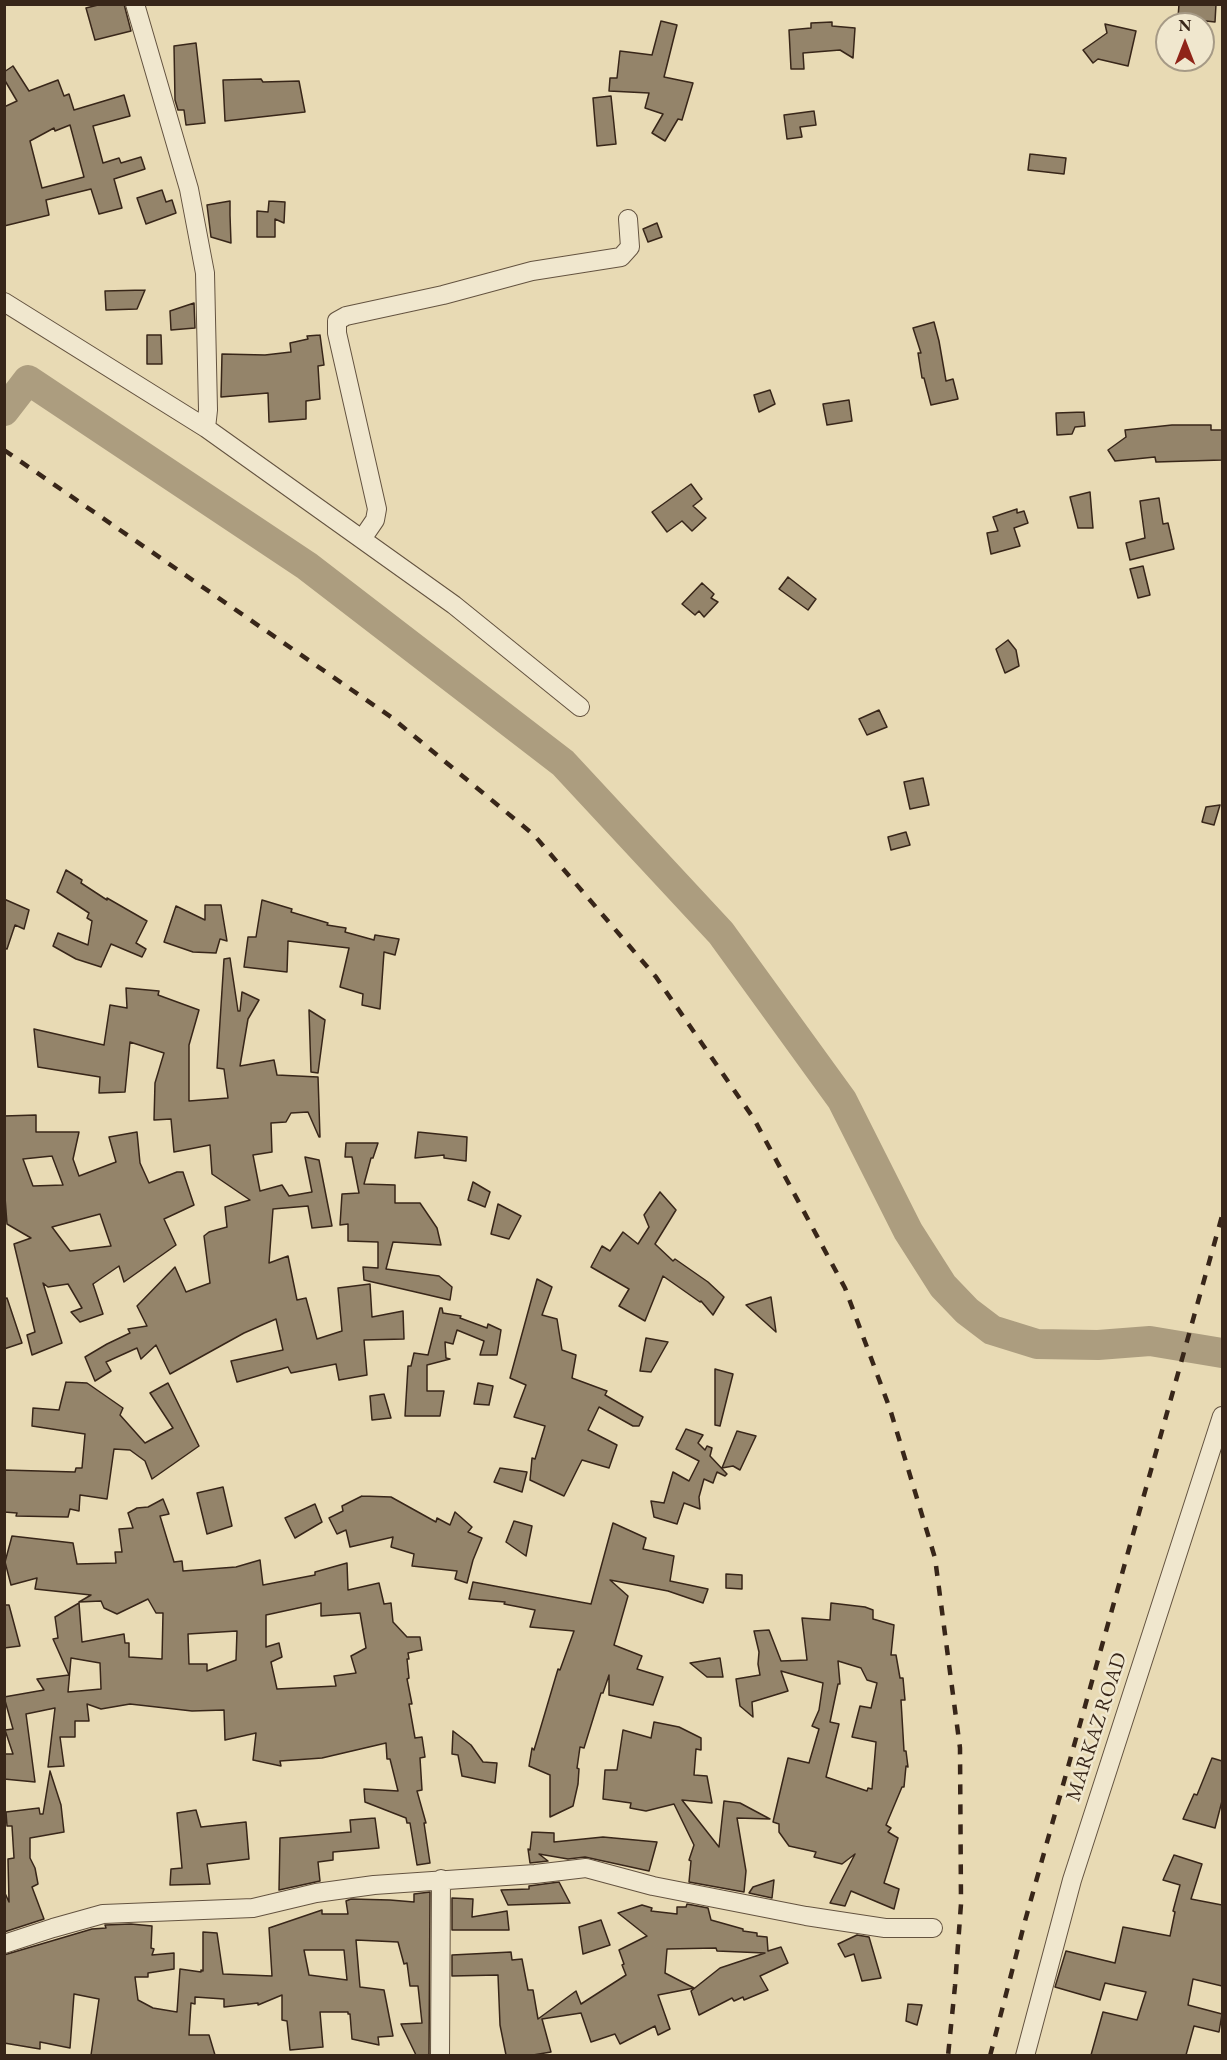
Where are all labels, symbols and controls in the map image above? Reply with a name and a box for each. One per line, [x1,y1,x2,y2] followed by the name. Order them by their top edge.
[1155,12,1215,72] north arrow
[1179,15,1191,36] text: N
[1061,1649,1133,1805] street label: MARKAZ ROAD

